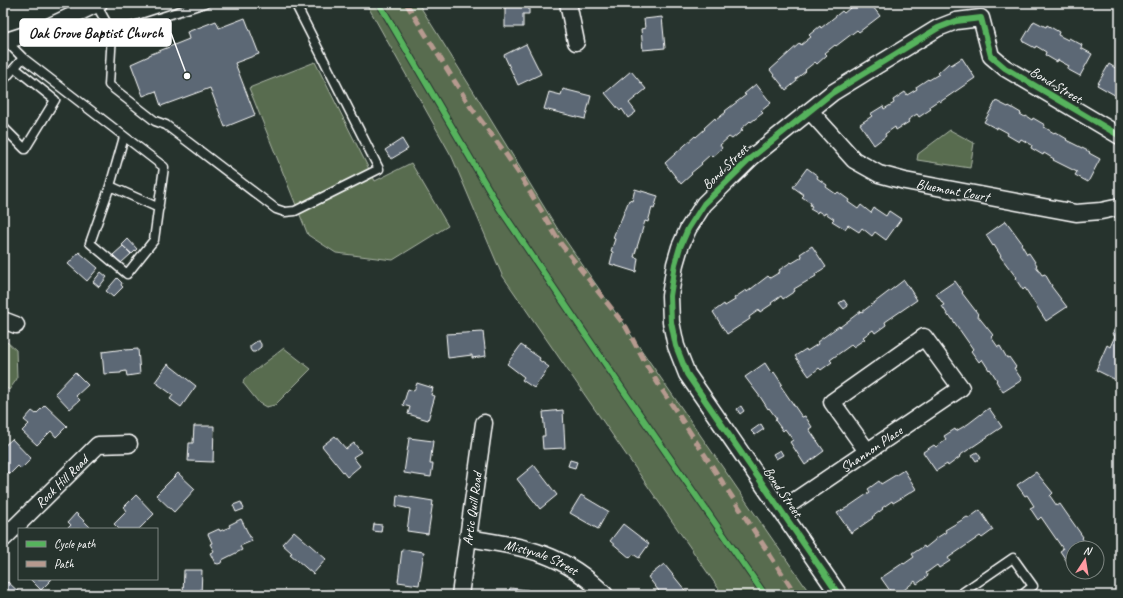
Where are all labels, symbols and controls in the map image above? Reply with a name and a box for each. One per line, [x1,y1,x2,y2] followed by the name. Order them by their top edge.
[20,19,171,46] callout: Oak Grove Baptist Church
[29,24,164,43] text: Oak Grove Baptist Church
[1027,63,1086,108] street label: Bond Street
[698,140,753,193] street label: Bond Street
[915,175,993,206] street label: Bluemont Court
[837,421,907,476] street label: Shannon Place
[31,450,93,511] street label: Rock Hill Road
[760,463,807,522] street label: Bond Street
[458,469,486,547] street label: Artic Quill Road
[18,528,158,580] legend
[54,536,96,552] text: Cycle path
[503,536,583,579] street label: Mistyvale Street
[1065,540,1105,580] north arrow
[1082,543,1094,558] text: N
[54,556,74,572] text: Path

